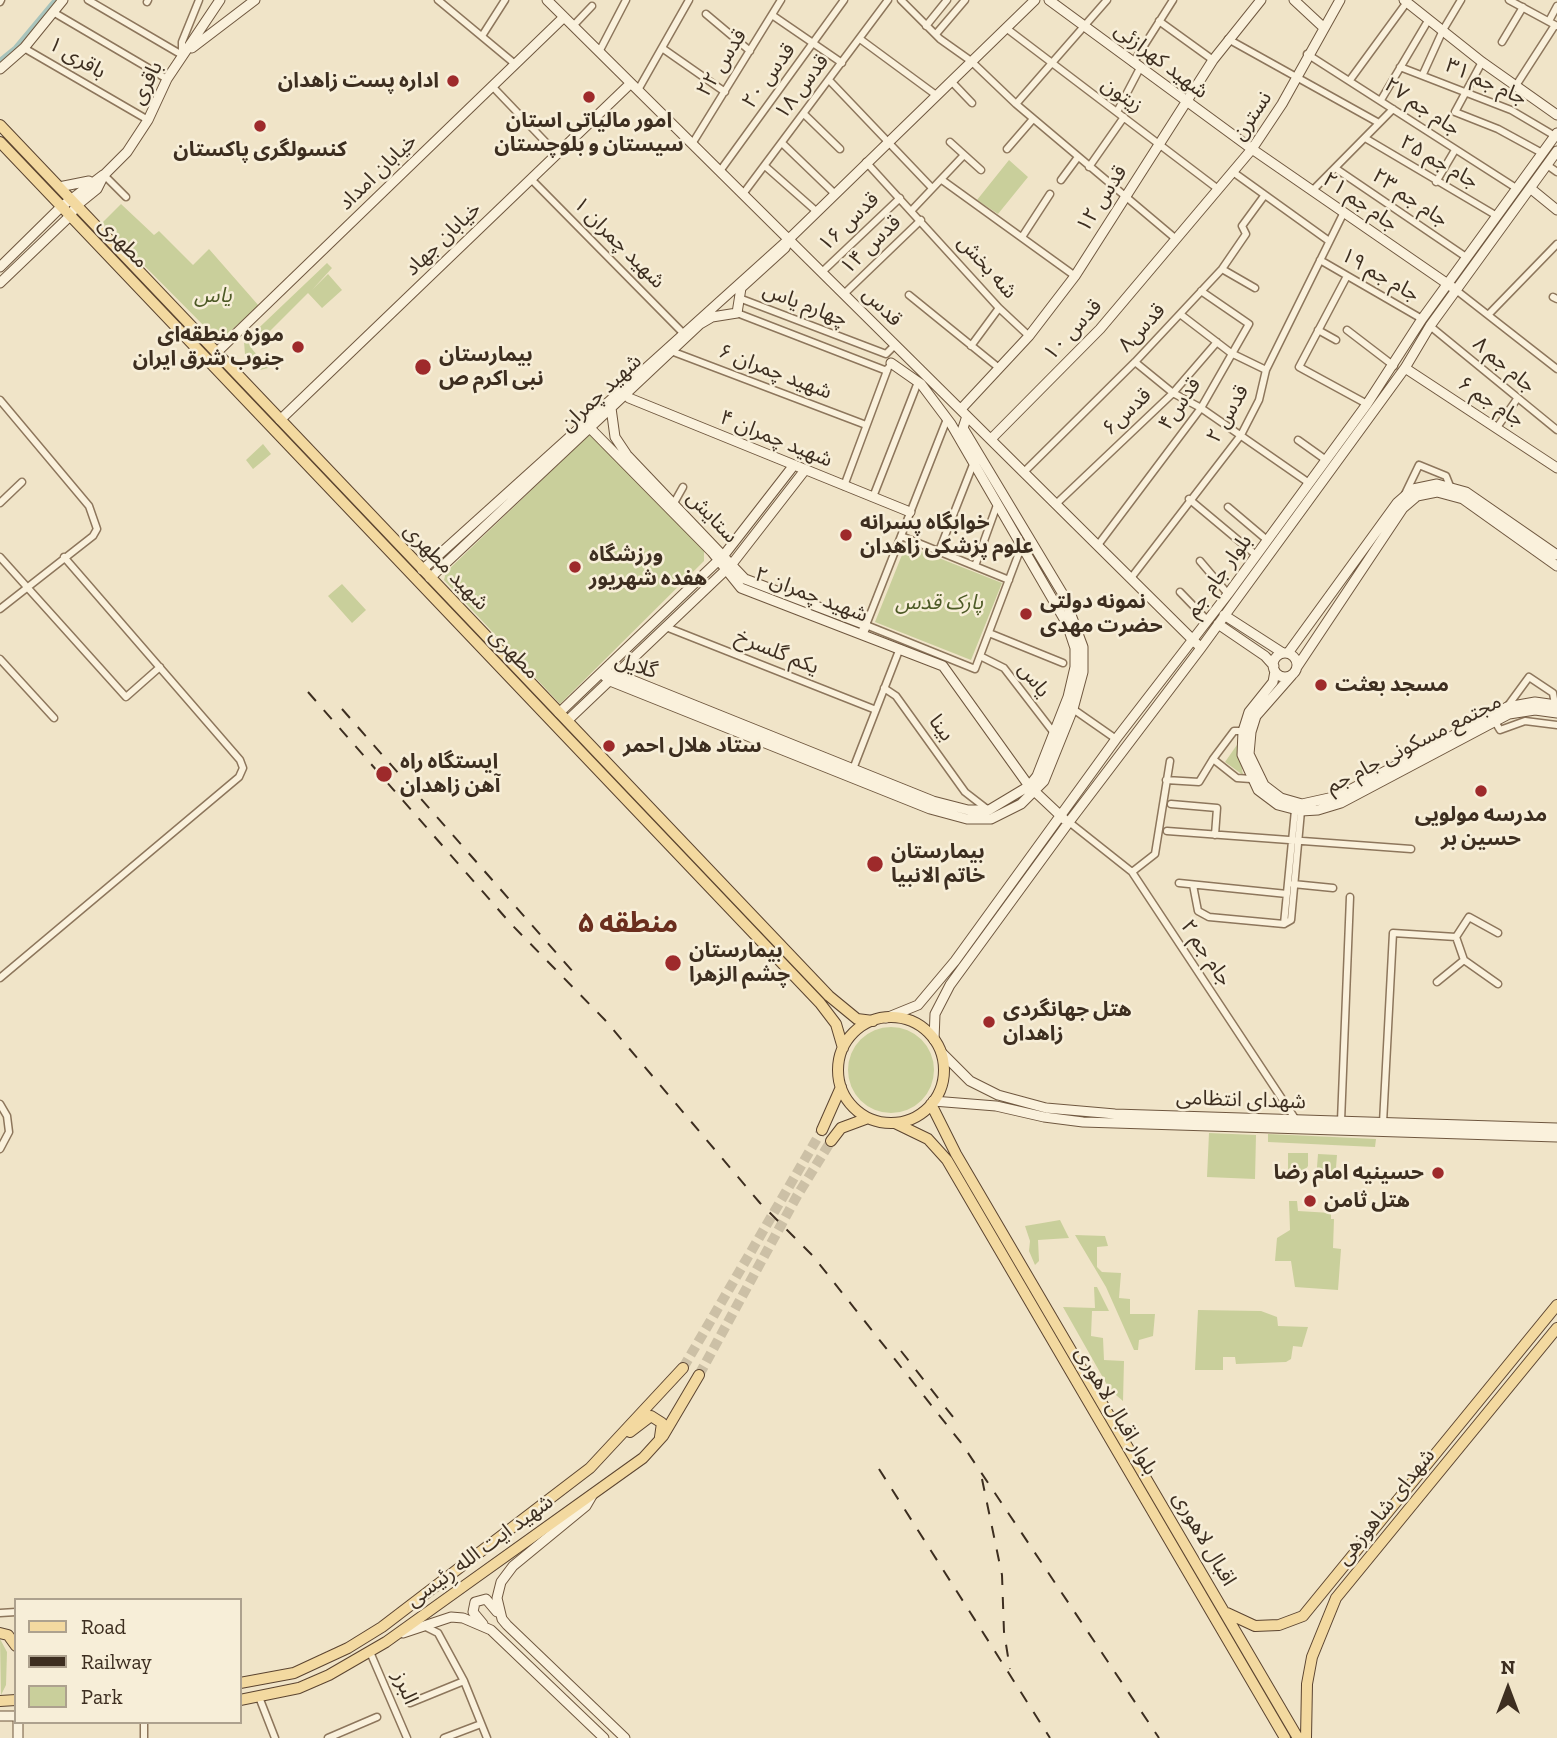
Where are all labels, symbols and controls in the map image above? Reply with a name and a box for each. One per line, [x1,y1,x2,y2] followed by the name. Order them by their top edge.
[1109,17,1213,105] street label: شهید کهرازئی
[692,25,752,101] street label: قدس ۲۲
[44,32,110,84] street label: باقری ۱
[737,38,801,114] street label: قدس ۲۰
[769,50,835,124] street label: قدس ۱۸
[1441,53,1531,111] street label: جام جم ۳۱
[125,57,169,109] street label: باقری
[278,68,439,94] place label: اداره پست زاهدان
[1096,72,1148,118] street label: زیتون
[1379,72,1465,142] street label: جام جم ۲۷
[445,73,461,89] marker: اداره پست زاهدان
[1226,87,1278,145] street label: نسترن
[581,89,597,105] marker: امور مالیاتی استان سیستان و بلوچستان
[494,108,684,158] place label: امور مالیاتی استان سیستان و بلوچستان
[252,118,268,134] marker: کنسولگری پاکستان
[333,128,423,216] street label: خیابان امداد
[1395,129,1483,195] street label: جام جم ۲۵
[173,137,347,163] place label: کنسولگری پاکستان
[1071,161,1133,237] street label: قدس ۱۲
[1367,163,1453,233] street label: جام جم ۲۳
[1317,167,1403,237] street label: جام جم ۲۱
[813,187,885,257] street label: قدس ۱۶
[568,192,670,294] street label: شهید چمران ۱
[400,196,486,282] street label: خیابان جهاد
[835,210,907,280] street label: قدس ۱۴
[93,212,153,274] street label: مطهری
[952,230,1022,304] street label: شه بخش
[1336,242,1424,308] street label: جام جم ۱۹
[759,277,851,333] street label: چهارم یاس
[857,282,907,332] street label: قدس
[194,283,232,309] park label: یاس
[1038,294,1108,366] street label: قدس ۱۰
[1113,298,1171,358] street label: قدس۸
[133,322,284,372] place label: موزه منطقه‌ای جنوب شرق ایران
[1467,331,1541,399] street label: جام جم ۸
[290,339,306,355] marker: موزه منطقه‌ای جنوب شرق ایران
[715,339,835,405] street label: شهید چمران ۶
[439,342,544,392] place label: بیمارستان نبی اکرم ص
[555,349,647,437] street label: شهید چمران
[413,357,433,377] marker: بیمارستان نبی اکرم ص
[1453,371,1529,433] street label: جام جم ۶
[1153,373,1207,435] street label: قدس۴
[1201,381,1255,447] street label: قدس ۲
[1097,383,1157,441] street label: قدس۶
[716,405,836,473] street label: شهید چمران ۴
[681,485,743,549] street label: ستایش
[860,510,1034,560] place label: خوابگاه پسرانه علوم پزشکی زاهدان
[398,518,494,616] street label: شهید مطهری
[838,527,854,543] marker: خوابگاه پسرانه علوم پزشکی زاهدان
[1180,529,1258,623] street label: بلوار جام جم
[589,542,707,592] place label: ورزشگاه هفده شهریور
[567,559,583,575] marker: ورزشگاه هفده شهریور
[751,562,871,628] street label: شهید چمران ۲
[1040,589,1163,639] place label: نمونه دولتی حضرت مهدی
[895,590,983,616] park label: پارک قدس
[1018,606,1034,622] marker: نمونه دولتی حضرت مهدی
[484,623,544,685] street label: مطهری
[731,624,823,680] street label: یکم گلسرخ
[612,648,660,684] street label: گلایل
[1012,657,1056,703] street label: یاس
[1335,672,1449,698] place label: مسجد بعثت
[1313,677,1329,693] marker: مسجد بعثت
[1322,689,1506,799] street label: مجتمع مسکونی جام جم
[923,710,959,746] street label: بینا
[623,733,762,759] place label: ستاد هلال احمر
[601,738,617,754] marker: ستاد هلال احمر
[400,749,501,799] place label: ایستگاه راه آهن زاهدان
[374,764,394,784] marker: ایستگاه راه آهن زاهدان
[1473,783,1489,799] marker: مدرسه مولویی حسین بر
[1415,802,1547,852] place label: مدرسه مولویی حسین بر
[891,839,985,889] place label: بیمارستان خاتم الانبیا
[865,854,885,874] marker: بیمارستان خاتم الانبیا
[578,907,678,941] district label: منطقه ۵
[1175,915,1237,991] street label: جام جم ۲
[689,938,790,988] place label: بیمارستان چشم الزهرا
[663,953,683,973] marker: بیمارستان چشم الزهرا
[1003,997,1132,1047] place label: هتل جهانگردی زاهدان
[981,1014,997,1030] marker: هتل جهانگردی زاهدان
[1176,1085,1306,1115] street label: شهدای انتظامی
[1273,1160,1424,1186] place label: حسینیه امام رضا
[1430,1165,1446,1181] marker: حسینیه امام رضا
[1324,1188,1410,1214] place label: هتل ثامن
[1302,1193,1318,1209] marker: هتل ثامن
[1069,1342,1163,1480] street label: بلوار اقبال لاهوری
[1331,1444,1441,1570] street label: شهدای شاهوزهی
[1167,1487,1241,1591] street label: اقبال لاهوری
[402,1489,558,1613] street label: شهید ایت الله رِئیسی
[14,1598,242,1724] legend
[81,1614,126,1639] text: Road
[81,1649,152,1674] text: Railway
[1473,1654,1543,1724] north arrow
[1501,1656,1515,1679] text: N
[387,1668,423,1708] street label: البرز
[81,1684,123,1709] text: Park

